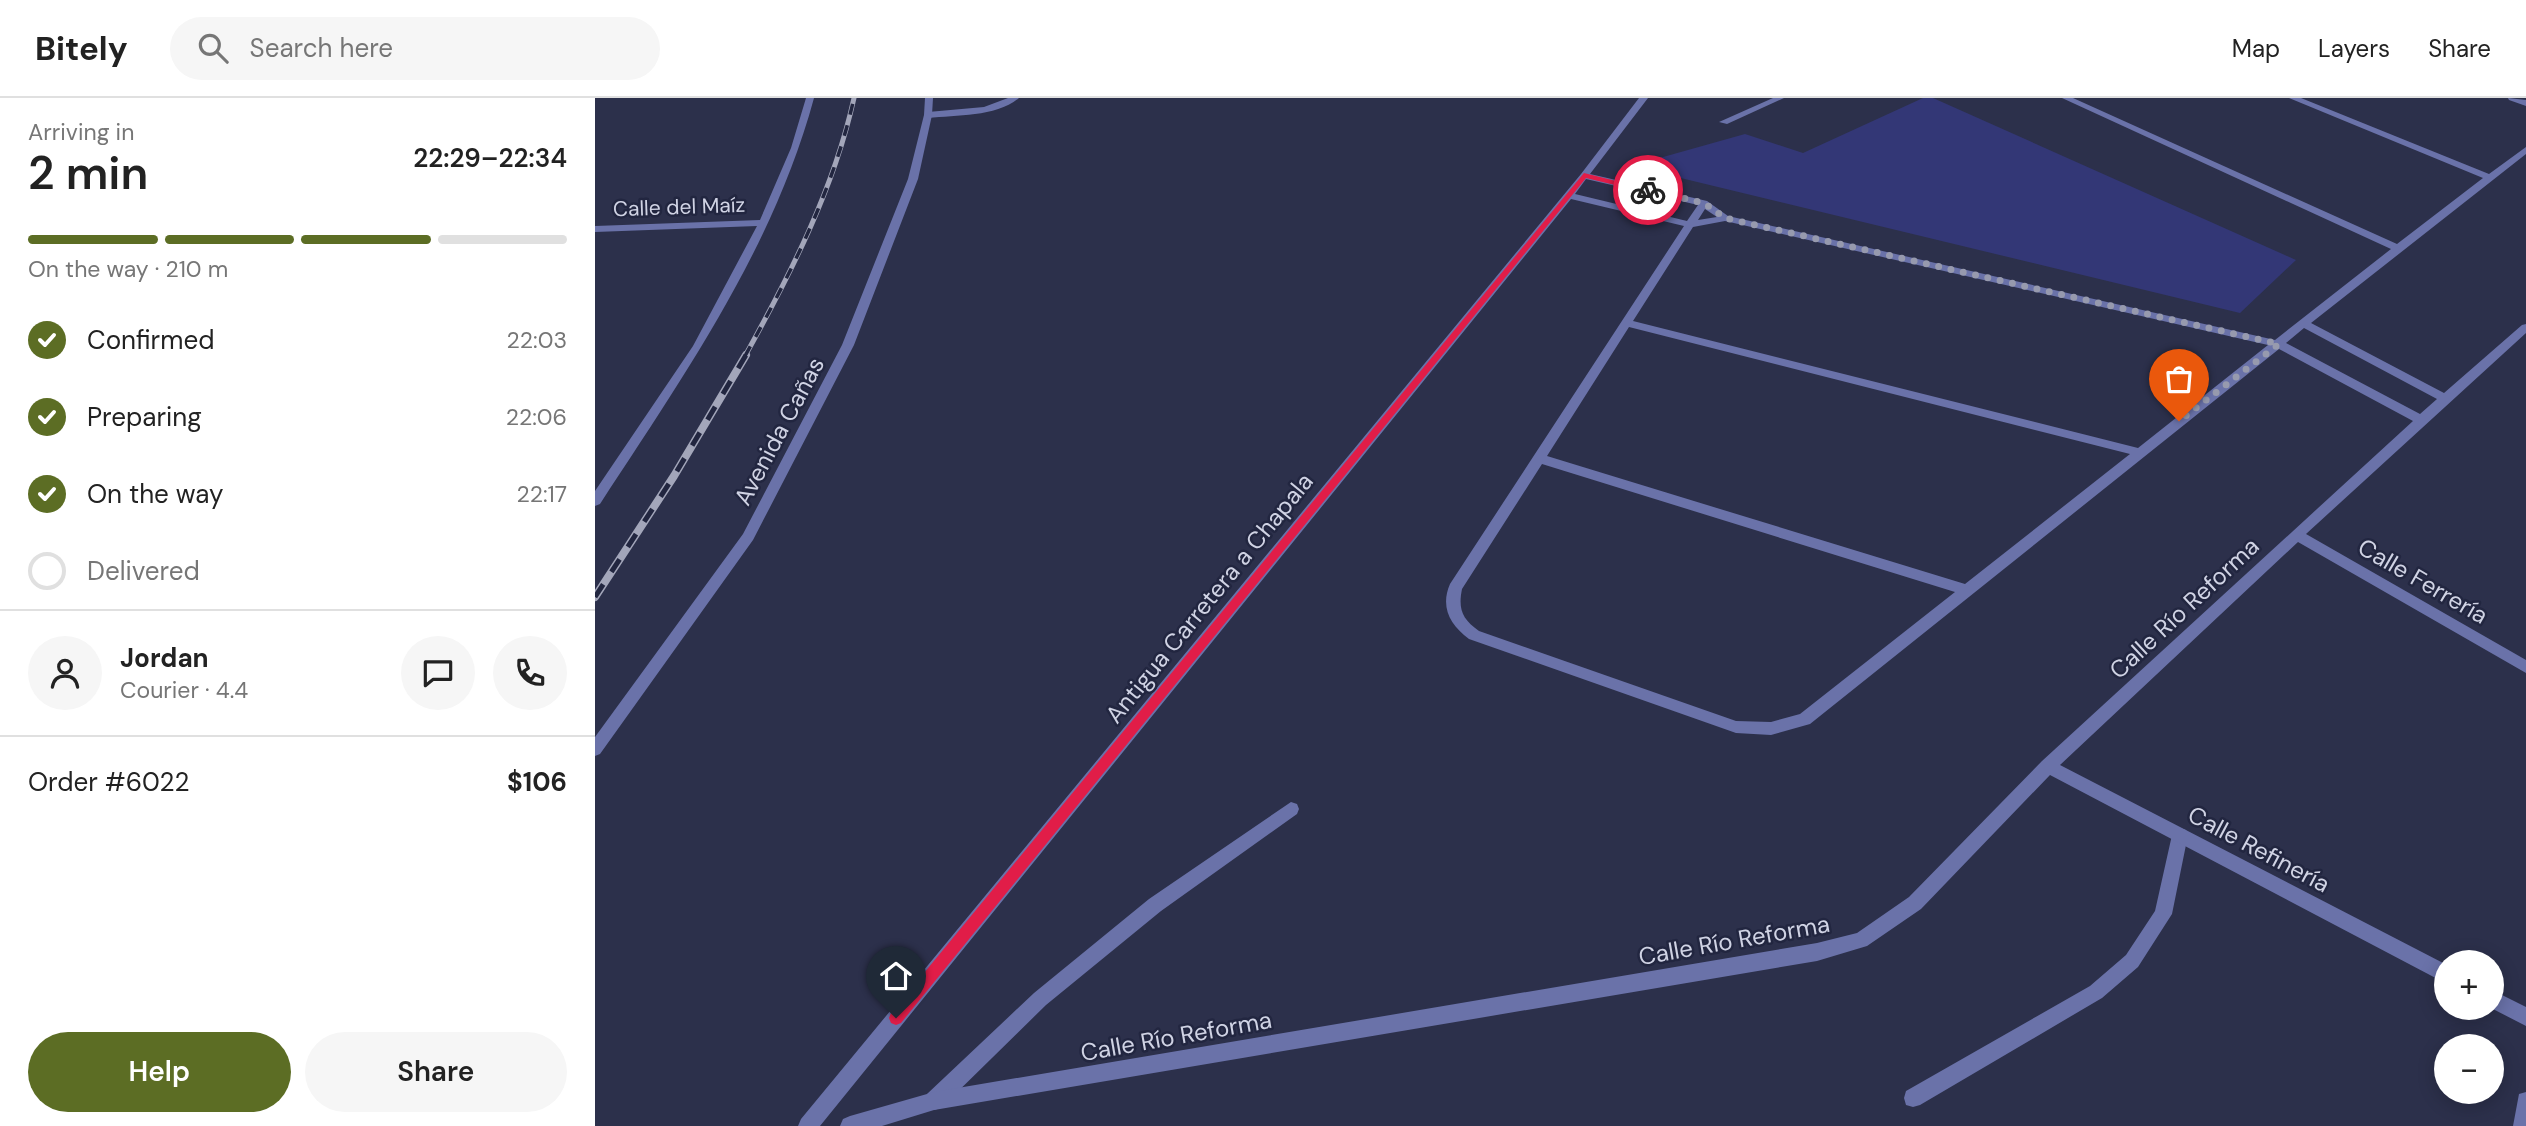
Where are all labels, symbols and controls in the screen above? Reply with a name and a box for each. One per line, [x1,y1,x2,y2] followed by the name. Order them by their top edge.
[170,17,660,80] search box
[35,27,128,70] text: Bitely
[194,29,232,67] icon: search
[250,31,393,65] text: Search here
[2232,33,2280,64] text: Map
[2318,33,2390,64] text: Layers
[2428,33,2491,64] text: Share
[28,117,134,147] text: Arriving in
[413,141,567,175] text: 22:29–22:34
[28,143,148,203] text: 2 min
[1613,155,1683,225] courier
[1629,171,1667,209] icon: bike
[612,191,746,223] street label: Calle del Maíz
[28,254,228,284] text: On the way · 210 m
[28,321,66,359] icon: check
[87,323,214,357] text: Confirmed
[507,325,567,355] text: 22:03
[2149,349,2209,421] pin
[727,352,831,510] street label: Avenida Cañas
[2160,360,2198,398] icon: bag
[28,398,66,436] icon: check
[87,400,202,434] text: Preparing
[506,402,567,432] text: 22:06
[1098,467,1320,729] street label: Antigua Carretera a Chapala
[28,475,66,513] icon: check
[87,477,223,511] text: On the way
[516,479,567,509] text: 22:17
[2103,531,2265,685] street label: Calle Río Reforma
[2352,531,2494,631] street label: Calle Ferrería
[87,554,200,588] text: Delivered
[28,636,102,710] button: person
[401,636,475,710] button: chat
[493,636,567,710] button: phone
[120,641,209,675] text: Jordan
[120,675,248,705] text: Courier · 4.4
[28,765,190,799] text: Order #6022
[507,765,567,799] text: $106
[2183,799,2335,899] street label: Calle Refinería
[1636,908,1832,972] street label: Calle Río Reforma
[866,946,926,1018] pin
[2434,950,2504,1104] map controls
[2434,950,2504,1020] button: +
[877,957,915,995] icon: home
[1078,1004,1274,1068] street label: Calle Río Reforma
[28,1032,291,1112] button: Help
[305,1032,567,1112] button: Share
[2434,1034,2504,1104] button: −

